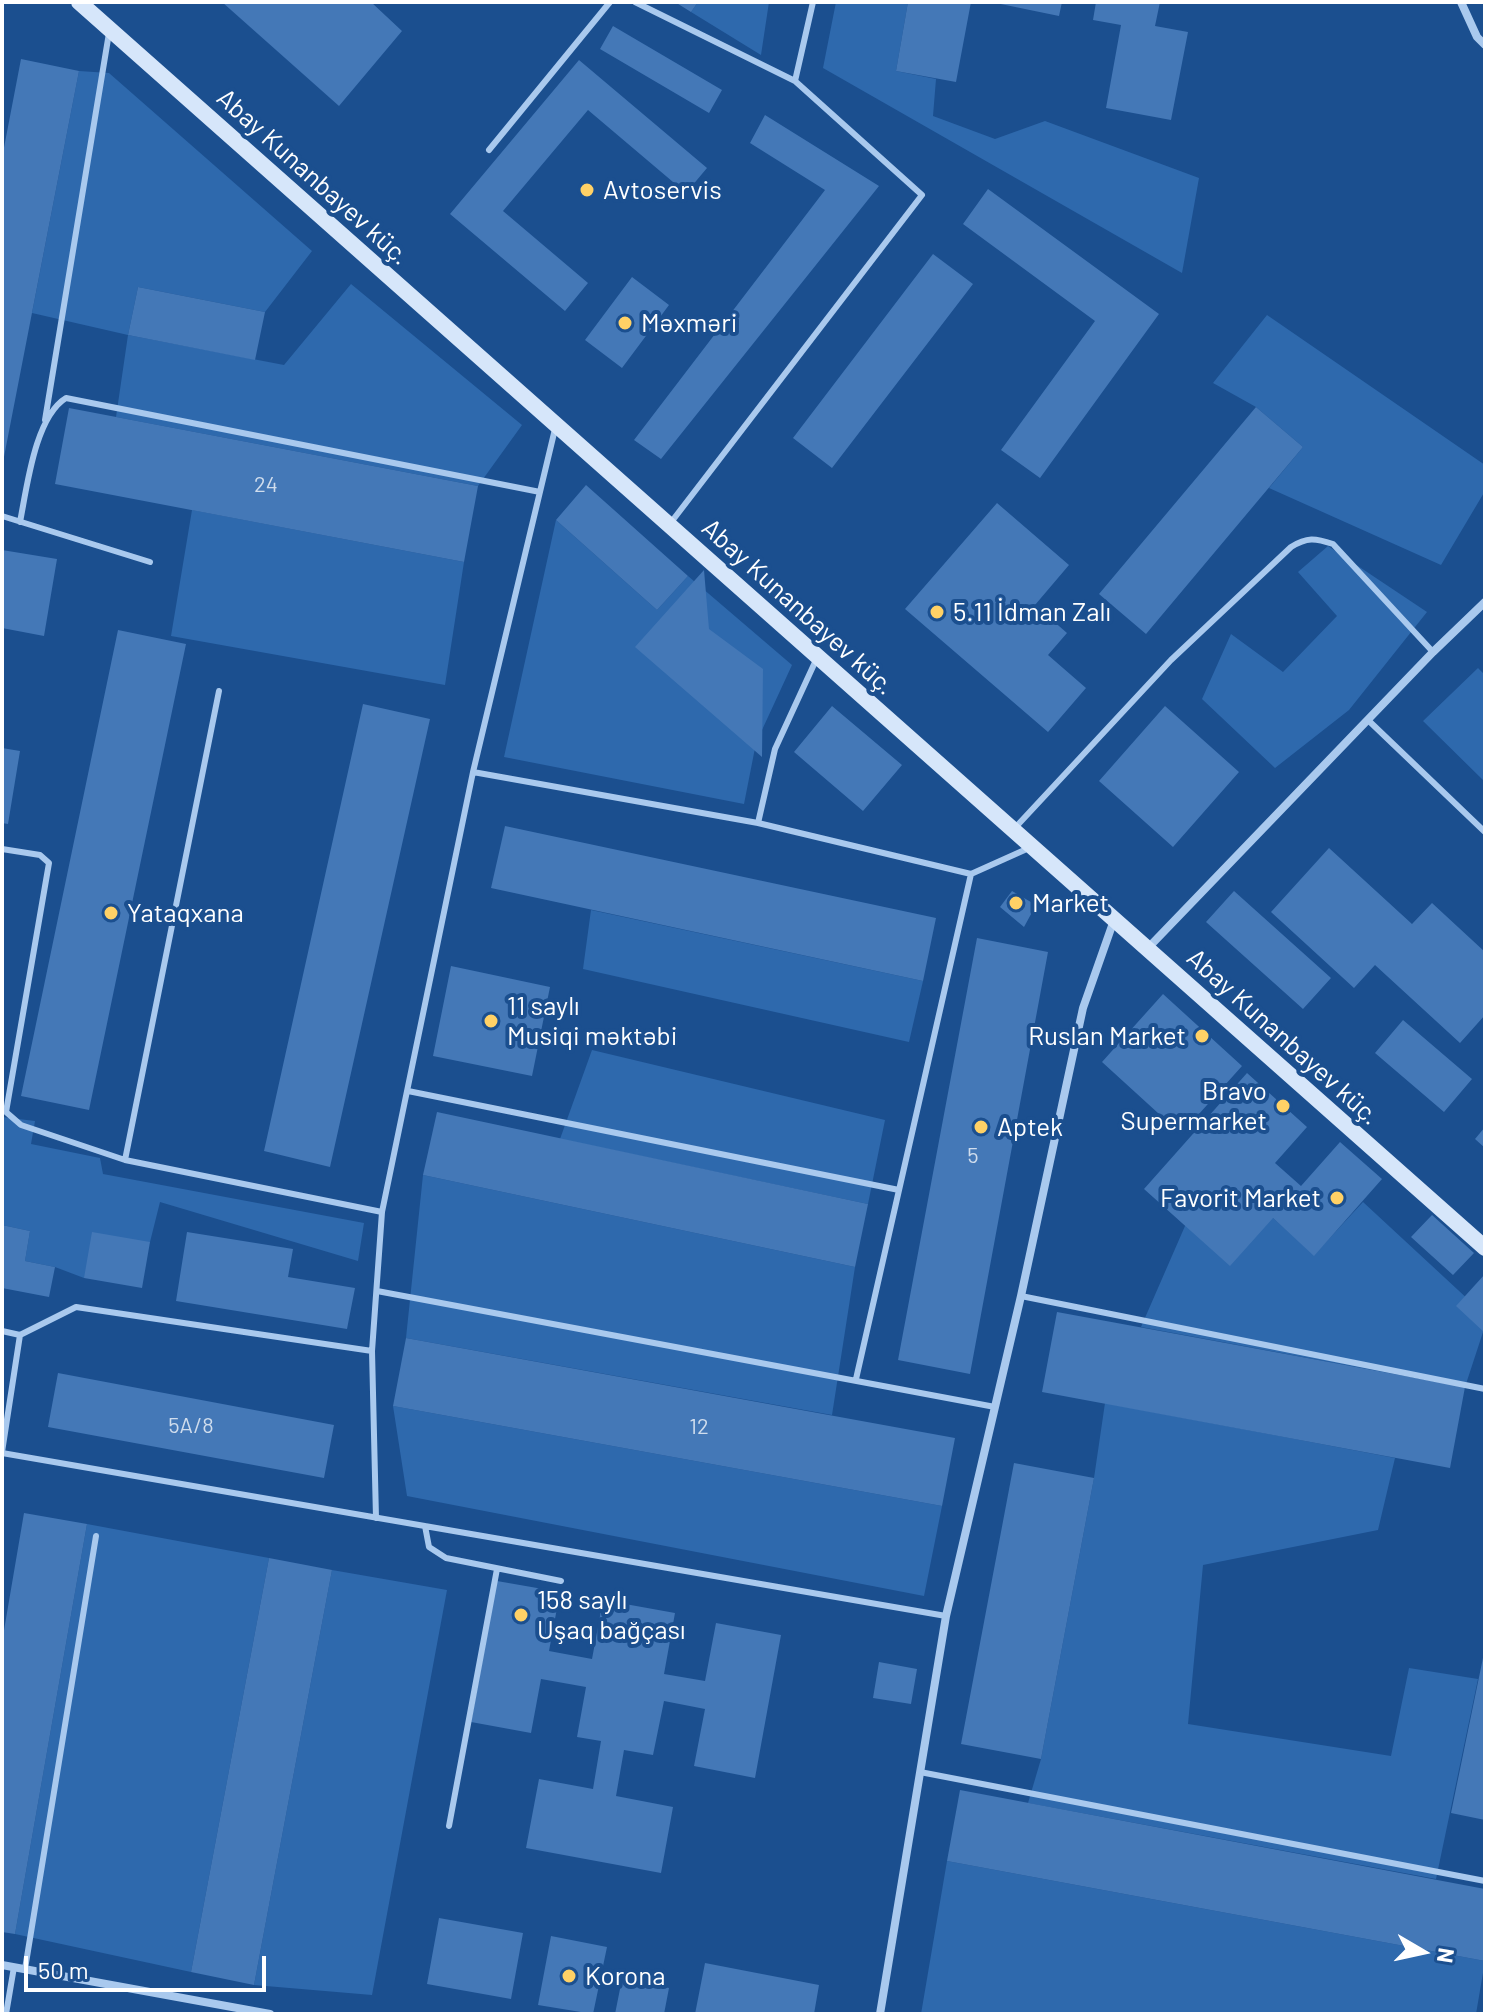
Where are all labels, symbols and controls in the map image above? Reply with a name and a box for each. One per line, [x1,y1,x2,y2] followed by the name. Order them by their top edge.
[210,82,416,272] street label: Abay Kunanbayev küç.
[603,174,722,206] place label: Avtoservis
[578,181,596,199] marker: Avtoservis
[641,307,737,339] place label: Məxməri
[616,314,634,332] marker: Məxməri
[254,472,278,498] house number: 24
[695,512,901,702] street label: Abay Kunanbayev küç.
[953,596,1111,628] place label: 5.11 İdman Zalı
[928,603,946,621] marker: 5.11 İdman Zalı
[1032,887,1109,919] place label: Market
[1007,894,1025,912] marker: Market
[127,897,244,929] place label: Yataqxana
[102,904,120,922] marker: Yataqxana
[1180,942,1386,1132] street label: Abay Kunanbayev küç.
[507,990,677,1052] place label: 11 saylı Musiqi məktəbi
[482,1012,500,1030] marker: 11 saylı Musiqi məktəbi
[1028,1020,1186,1052] place label: Ruslan Market
[1193,1027,1211,1045] marker: Ruslan Market
[1120,1075,1267,1136] place label: Bravo Supermarket
[1274,1097,1292,1115] marker: Bravo Supermarket
[997,1111,1063,1143] place label: Aptek
[972,1118,990,1136] marker: Aptek
[967,1143,979,1169] house number: 5
[1160,1182,1321,1214] place label: Favorit Market
[1328,1189,1346,1207] marker: Favorit Market
[168,1413,214,1439] house number: 5A/8
[689,1414,709,1440] house number: 12
[537,1584,685,1646] place label: 158 saylı Uşaq bağçası
[512,1606,530,1624] marker: 158 saylı Uşaq bağçası
[1383,1912,1463,1992] north arrow
[28,1940,270,1990] scale bar
[1433,1946,1461,1965] text: N
[38,1955,89,1984] text: 50 m
[585,1960,665,1992] place label: Korona
[560,1967,578,1985] marker: Korona

